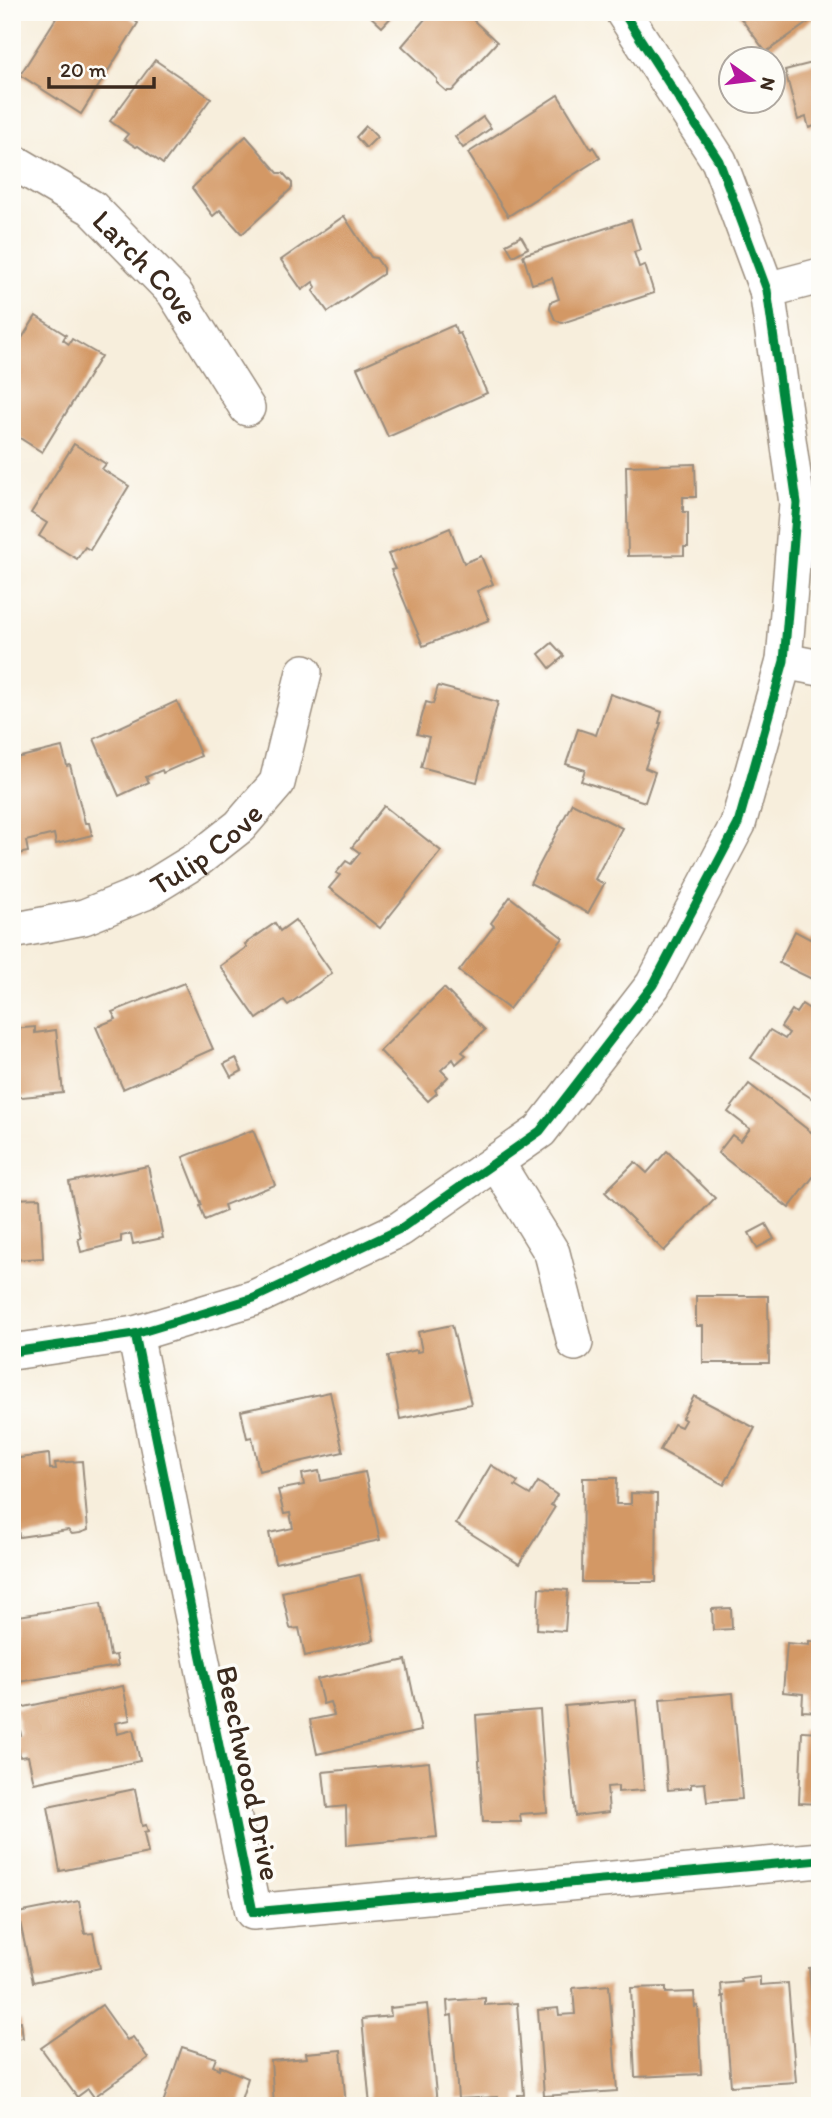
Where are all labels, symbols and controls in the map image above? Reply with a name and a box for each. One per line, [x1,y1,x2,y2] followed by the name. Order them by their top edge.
[49,46,154,90] scale bar
[716,46,786,116] north arrow
[60,57,107,82] text: 20 m
[755,75,781,93] text: N
[85,202,208,330] street label: Larch Cove
[143,795,270,903] street label: Tulip Cove
[208,1662,290,1884] street label: Beechwood Drive

